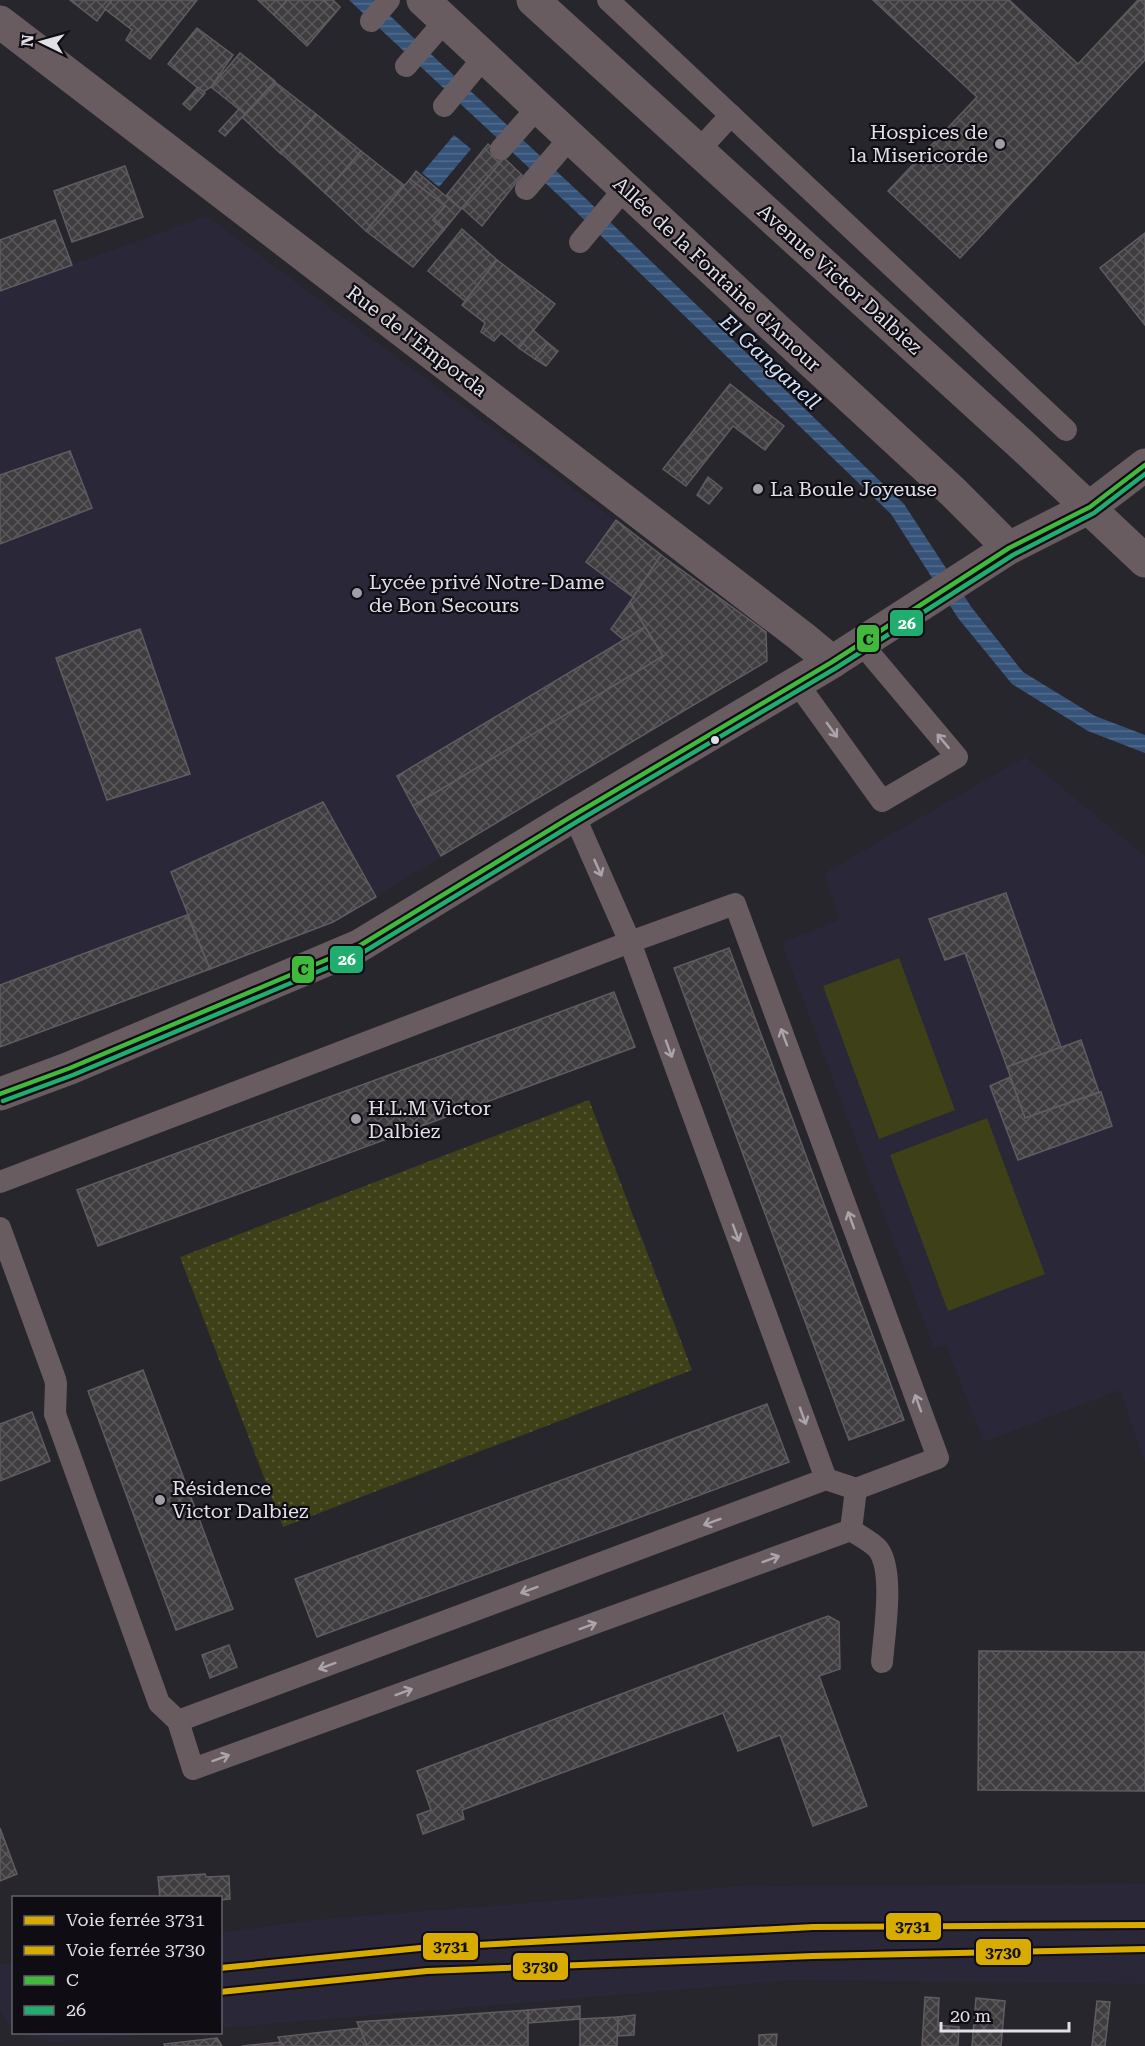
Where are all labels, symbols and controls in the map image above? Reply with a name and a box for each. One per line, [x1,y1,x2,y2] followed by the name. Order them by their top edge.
[12,12,72,72] north arrow
[18,34,38,48] text: N
[850,120,988,167] place label: Hospices de la Misericorde
[993,137,1007,151] marker: Hospices de la Misericorde
[608,171,826,377] street label: Allée de la Fontaine d'Amour
[753,199,927,359] street label: Avenue Victor Dalbiez
[342,280,492,402] street label: Rue de l'Emporda
[714,309,825,415] water label: El Ganganell
[770,477,937,501] place label: La Boule Joyeuse
[751,482,765,496] marker: La Boule Joyeuse
[369,570,605,617] place label: Lycée privé Notre-Dame de Bon Secours
[350,586,364,600] marker: Lycée privé Notre-Dame de Bon Secours
[889,609,924,637] line badge: 26
[898,614,916,633] text: 26
[856,624,880,653] line badge: C
[862,630,874,649] text: C
[825,722,838,738] one-way arrow
[937,733,950,749] one-way arrow
[709,734,721,746] unlabelled marker
[593,859,604,877] one-way arrow
[329,945,364,974] line badge: 26
[338,950,356,969] text: 26
[291,955,315,984] line badge: C
[297,960,309,979] text: C
[777,1028,788,1047] one-way arrow
[665,1040,676,1058] one-way arrow
[368,1096,491,1143] place label: H.L.M Victor Dalbiez
[349,1112,363,1126] marker: H.L.M Victor Dalbiez
[844,1211,855,1230] one-way arrow
[732,1223,743,1242] one-way arrow
[912,1394,923,1413] one-way arrow
[798,1406,809,1425] one-way arrow
[172,1476,308,1523] place label: Résidence Victor Dalbiez
[153,1493,167,1507] marker: Résidence Victor Dalbiez
[703,1517,722,1528] one-way arrow
[761,1553,780,1564] one-way arrow
[521,1586,539,1597] one-way arrow
[578,1619,597,1630] one-way arrow
[318,1661,337,1672] one-way arrow
[395,1686,413,1697] one-way arrow
[211,1752,230,1763] one-way arrow
[12,1896,222,2034] legend
[66,1909,205,1930] text: Voie ferrée 3731
[885,1912,942,1941] line badge: 3731
[895,1917,931,1936] text: 3731
[422,1932,479,1961] line badge: 3731
[433,1937,469,1956] text: 3731
[975,1938,1032,1966] line badge: 3730
[66,1939,205,1960] text: Voie ferrée 3730
[985,1943,1021,1962] text: 3730
[512,1952,569,1981] line badge: 3730
[522,1957,558,1976] text: 3730
[66,1969,79,1990] text: C
[941,1995,1068,2033] scale bar
[66,1999,86,2020] text: 26
[950,2005,991,2026] text: 20 m

